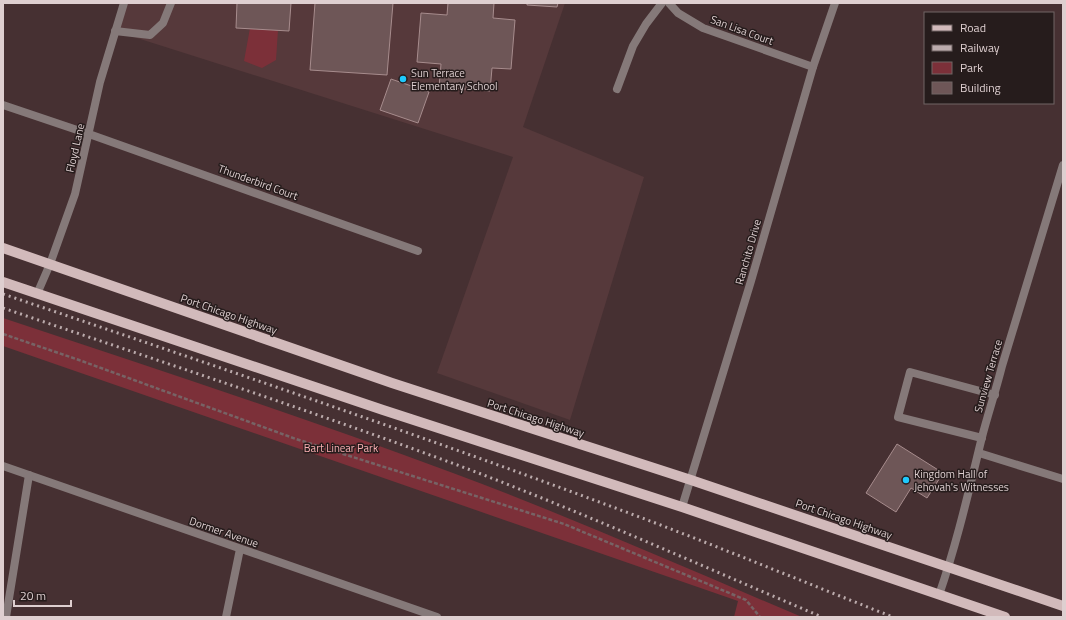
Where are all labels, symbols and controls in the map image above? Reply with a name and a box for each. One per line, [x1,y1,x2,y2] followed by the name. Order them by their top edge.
[708,11,776,49] street label: San Lisa Court
[924,12,1054,104] legend
[960,18,986,37] text: Road
[960,38,1000,57] text: Railway
[960,58,983,77] text: Park
[411,65,498,94] place label: Sun Terrace Elementary School
[398,74,408,84] marker: Sun Terrace Elementary School
[960,78,1001,97] text: Building
[62,122,88,174] street label: Floyd Lane
[216,160,300,204] street label: Thunderbird Court
[731,217,765,287] street label: Ranchito Drive
[178,290,280,338] street label: Port Chicago Highway
[970,337,1006,414] street label: Sunview Terrace
[485,395,587,441] street label: Port Chicago Highway
[304,440,379,456] park label: Bart Linear Park
[914,466,1009,495] place label: Kingdom Hall of Jehovah's Witnesses
[901,475,911,485] marker: Kingdom Hall of Jehovah's Witnesses
[793,495,895,543] street label: Port Chicago Highway
[187,513,261,551] street label: Dormer Avenue
[14,582,71,608] scale bar
[20,586,46,605] text: 20 m

